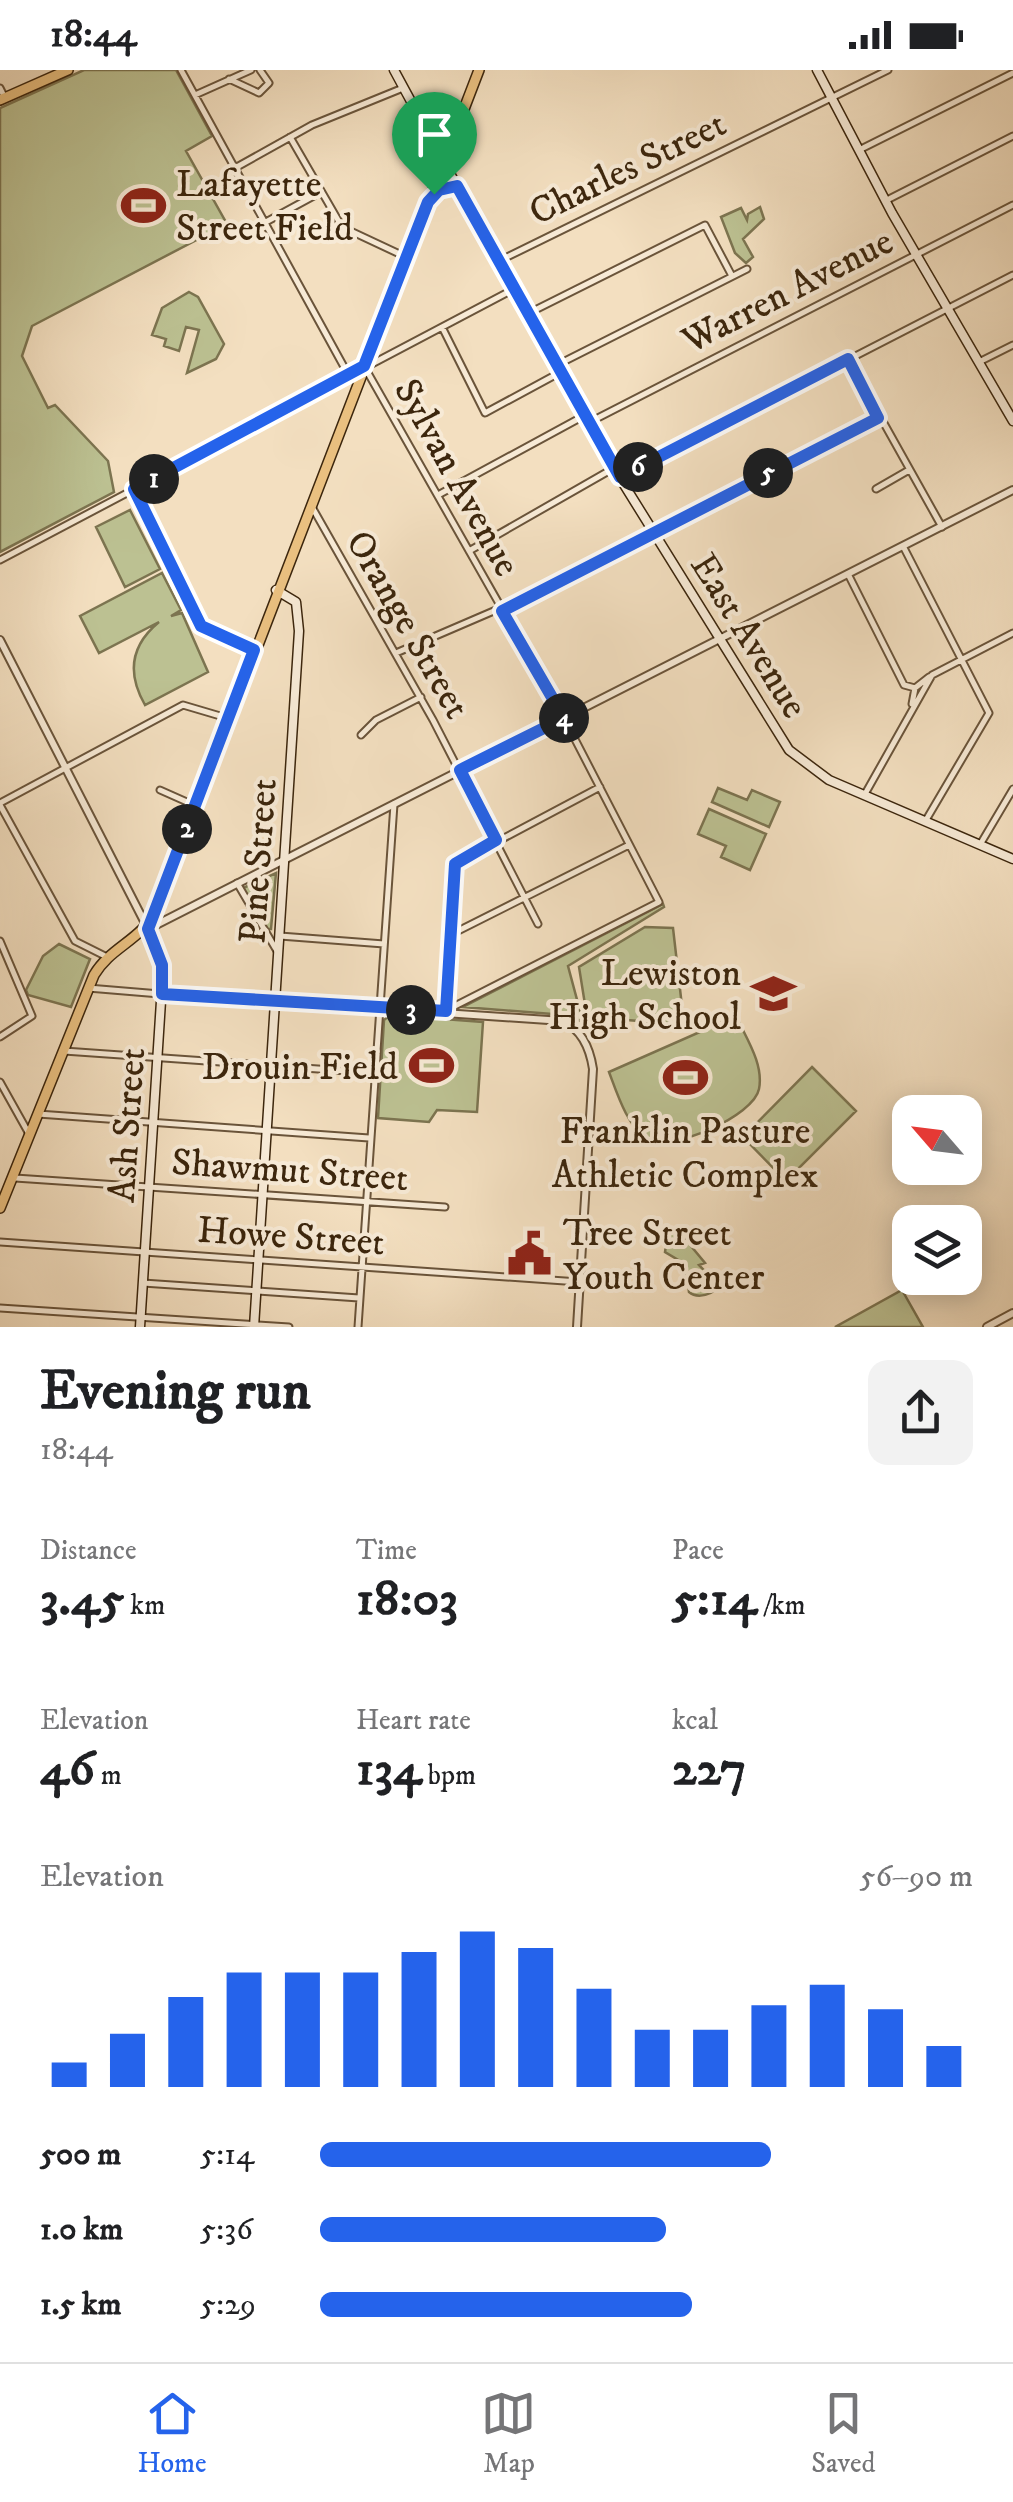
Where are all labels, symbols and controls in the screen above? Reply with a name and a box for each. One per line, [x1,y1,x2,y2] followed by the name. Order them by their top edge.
[50,11,137,59] text: 18:44
[392,92,477,195] pin
[522,101,734,237] street label: Charles Street
[407,107,462,162] icon: arrive
[176,161,353,253] place label: Lafayette Street Field
[119,181,167,229] sports icon: Lafayette Street Field
[674,218,901,366] street label: Warren Avenue
[382,371,530,585] street label: Sylvan Avenue
[613,442,663,492] pin: 6
[743,448,793,498] pin: 5
[631,449,645,484] text: 6
[129,454,179,504] pin: 1
[761,455,775,490] text: 5
[149,461,159,496] text: 1
[334,522,480,728] street label: Orange Street
[679,545,818,727] street label: East Avenue
[539,693,589,743] pin: 4
[556,700,572,735] text: 4
[229,777,289,945] street label: Pine Street
[162,804,212,854] pin: 2
[180,811,194,846] text: 2
[548,950,742,1042] place label: Lewiston High School
[750,970,798,1018] school or university icon: Lewiston High School
[386,985,436,1035] pin: 3
[406,992,416,1027] text: 3
[407,1042,455,1090] sports icon: Drouin Field
[202,1044,398,1092] place label: Drouin Field
[99,1046,157,1204] street label: Ash Street
[661,1054,709,1102] sports icon: Franklin Pasture Athletic Complex
[892,1095,982,1185] north arrow
[892,1095,982,1295] map controls
[552,1108,819,1200] place label: Franklin Pasture Athletic Complex
[170,1139,410,1203] street label: Shawmut Street
[892,1205,982,1295] button: layers
[196,1207,386,1267] street label: Howe Street
[563,1210,764,1302] place label: Tree Street Youth Center
[506,1230,554,1278] public building icon: Tree Street Youth Center
[40,1358,311,1427] text: Evening run
[868,1360,973,1465] button: share
[40,1430,113,1470] text: 18:44
[40,1533,136,1568] text: Distance
[356,1533,417,1568] text: Time
[672,1533,724,1568] text: Pace
[40,1568,124,1631] text: 3.45
[356,1568,458,1631] text: 18:03
[672,1568,757,1631] text: 5:14
[124,1588,165,1623] text: km
[757,1588,806,1623] text: /km
[40,1703,148,1738] text: Elevation
[356,1703,471,1738] text: Heart rate
[672,1703,718,1738] text: kcal
[40,1738,95,1801] text: 46
[356,1738,422,1801] text: 134
[672,1738,746,1801] text: 227
[95,1758,122,1793] text: m
[422,1758,476,1793] text: bpm
[40,1857,164,1897] text: Elevation
[860,1857,973,1897] text: 56–90 m
[40,2135,121,2175] text: 500 m
[200,2135,254,2175] text: 5:14
[40,2210,123,2250] text: 1.0 km
[200,2210,253,2250] text: 5:36
[40,2285,122,2325] text: 1.5 km
[200,2285,256,2325] text: 5:29
[137,2386,207,2481] tab: Home
[481,2386,536,2481] tab: Map
[811,2386,876,2481] tab: Saved

